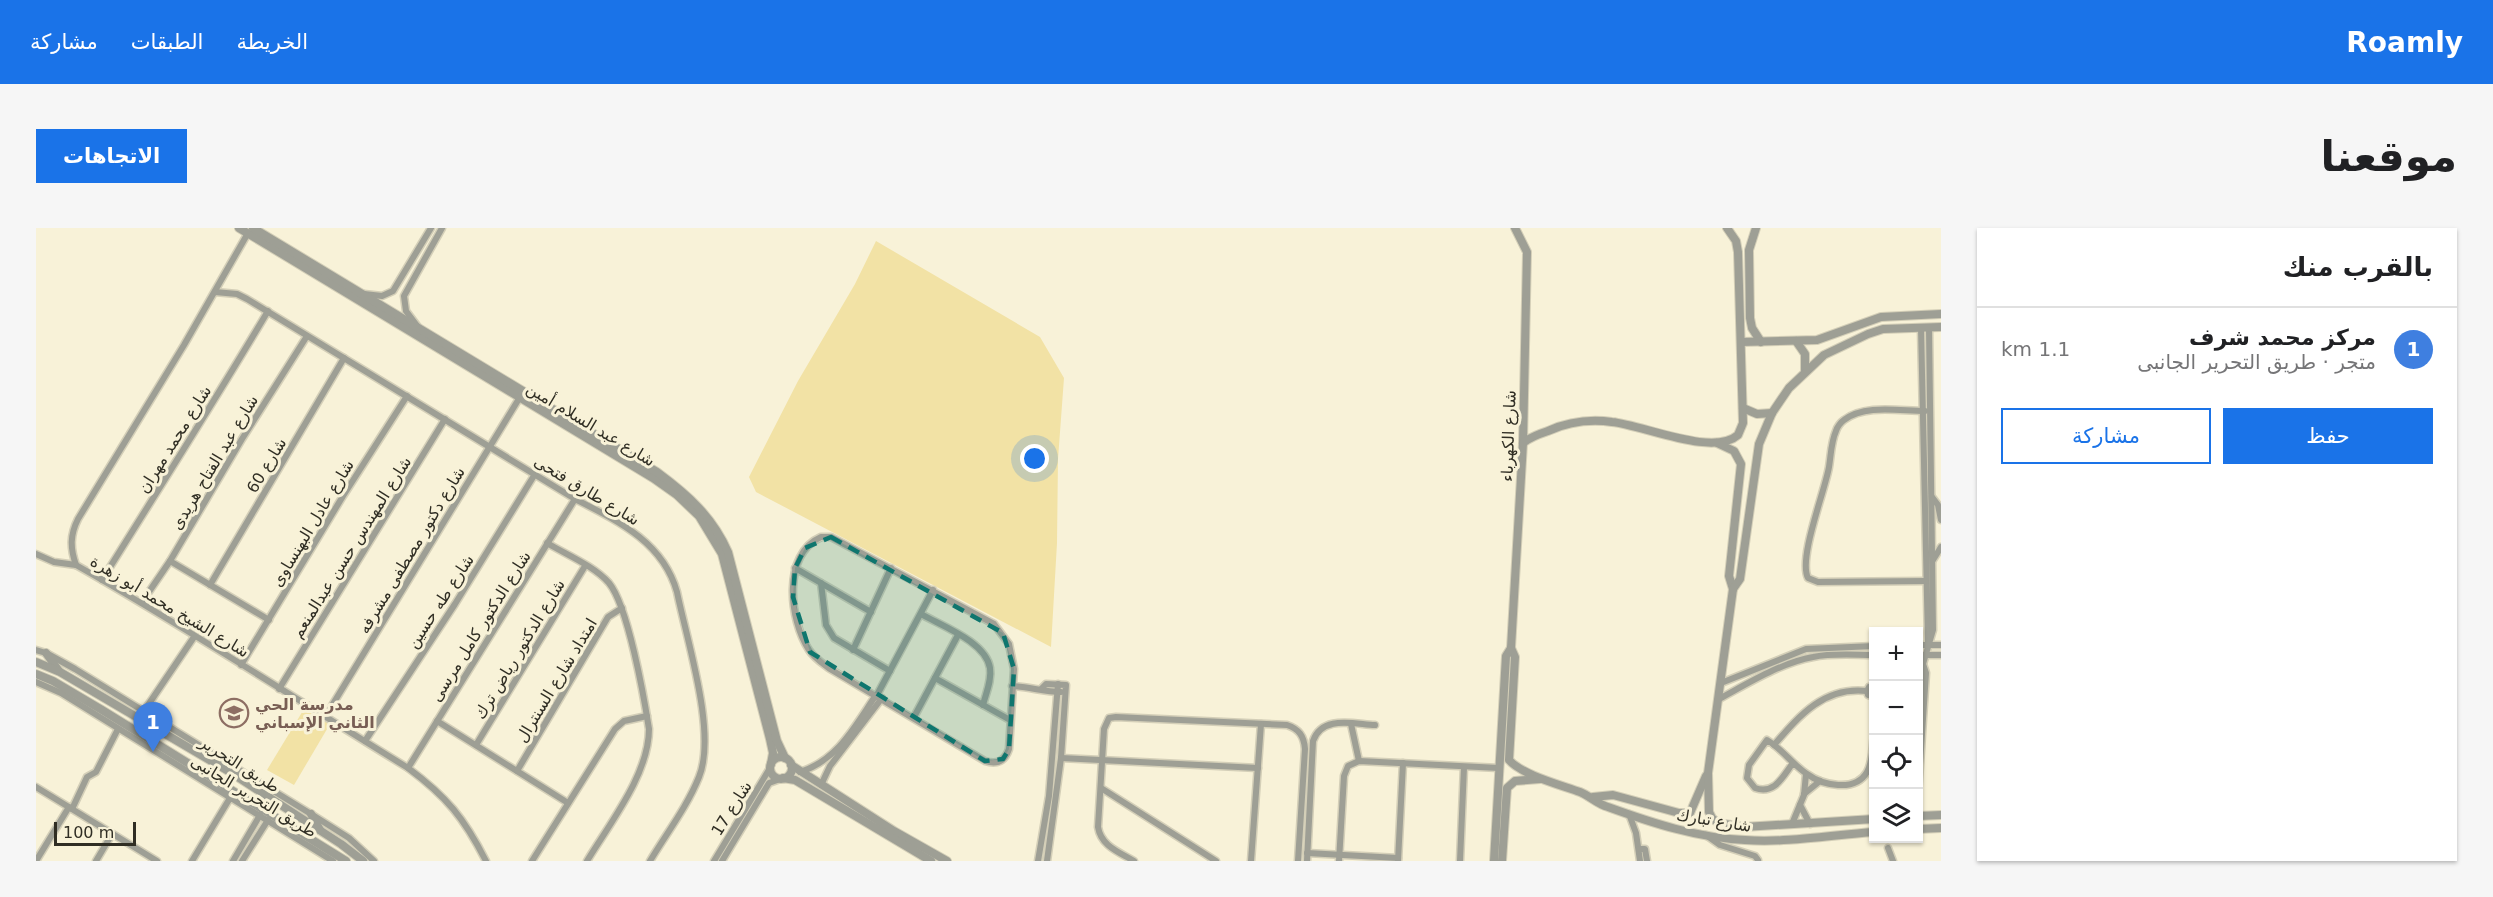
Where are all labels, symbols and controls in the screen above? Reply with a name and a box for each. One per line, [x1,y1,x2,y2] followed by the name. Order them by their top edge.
[2346,26,2463,59] text: Roamly
[30,30,98,54] text: مشاركة
[131,30,203,54] text: الطبقات
[236,30,308,54] text: الخريطة
[36,129,187,183] button: الاتجاهات
[2321,132,2457,181] text: موقعنا
[2283,252,2433,282] text: بالقرب منك
[2189,325,2376,350] text: مركز محمد شرف
[2001,337,2070,361] text: 1.1 km
[2407,337,2420,361] text: 1
[2137,350,2376,374] text: متجر · طريق التحرير الجانبى
[522,378,659,471] street label: شارع عبد السلام أمين
[134,382,216,497] street label: شارع محمد مهران
[1497,390,1521,482] street label: شارع الكهرباء
[167,392,263,534] street label: شارع عبد الفتاح هريدى
[2001,408,2211,464] button: مشاركة
[2223,408,2433,464] button: حفظ
[243,434,291,497] street label: شارع 60
[1020,444,1049,473] your location
[530,451,643,530] street label: شارع طارق فتحى
[288,453,416,642] street label: شارع المهندس حسن عبدالمنعم
[267,456,359,591] street label: شارع عادل البهنساوى
[354,463,470,638] street label: شارع دكتور مصطفى مشرفه
[426,547,536,706] street label: شارع الدكتور كامل مرسى
[86,551,253,662] street label: شارع الشيخ محمد أبو زهرة
[403,551,479,652] street label: شارع طه حسين
[470,576,570,723] street label: شارع الدكتور رياض ترك
[512,615,602,746] street label: امتداد شارع السنترال
[1869,627,1923,843] map controls
[1869,627,1923,681] button: +
[1869,681,1923,735] button: −
[255,695,375,733] place label: مدرسة الحي الثاني الإسباني
[218,697,250,729] school or university icon: مدرسة الحي الثاني الإسباني
[134,702,172,752] pin: 1
[195,732,283,797] street label: طريق التحرير
[1869,735,1923,789] button: locate
[187,751,320,842] street label: طريق التحرير الجانبى
[707,777,756,840] street label: شارع 17
[1869,789,1923,843] button: layers
[1675,805,1753,837] street label: شارع تبارك
[54,819,136,846] scale bar
[63,823,114,842] text: 100 m

